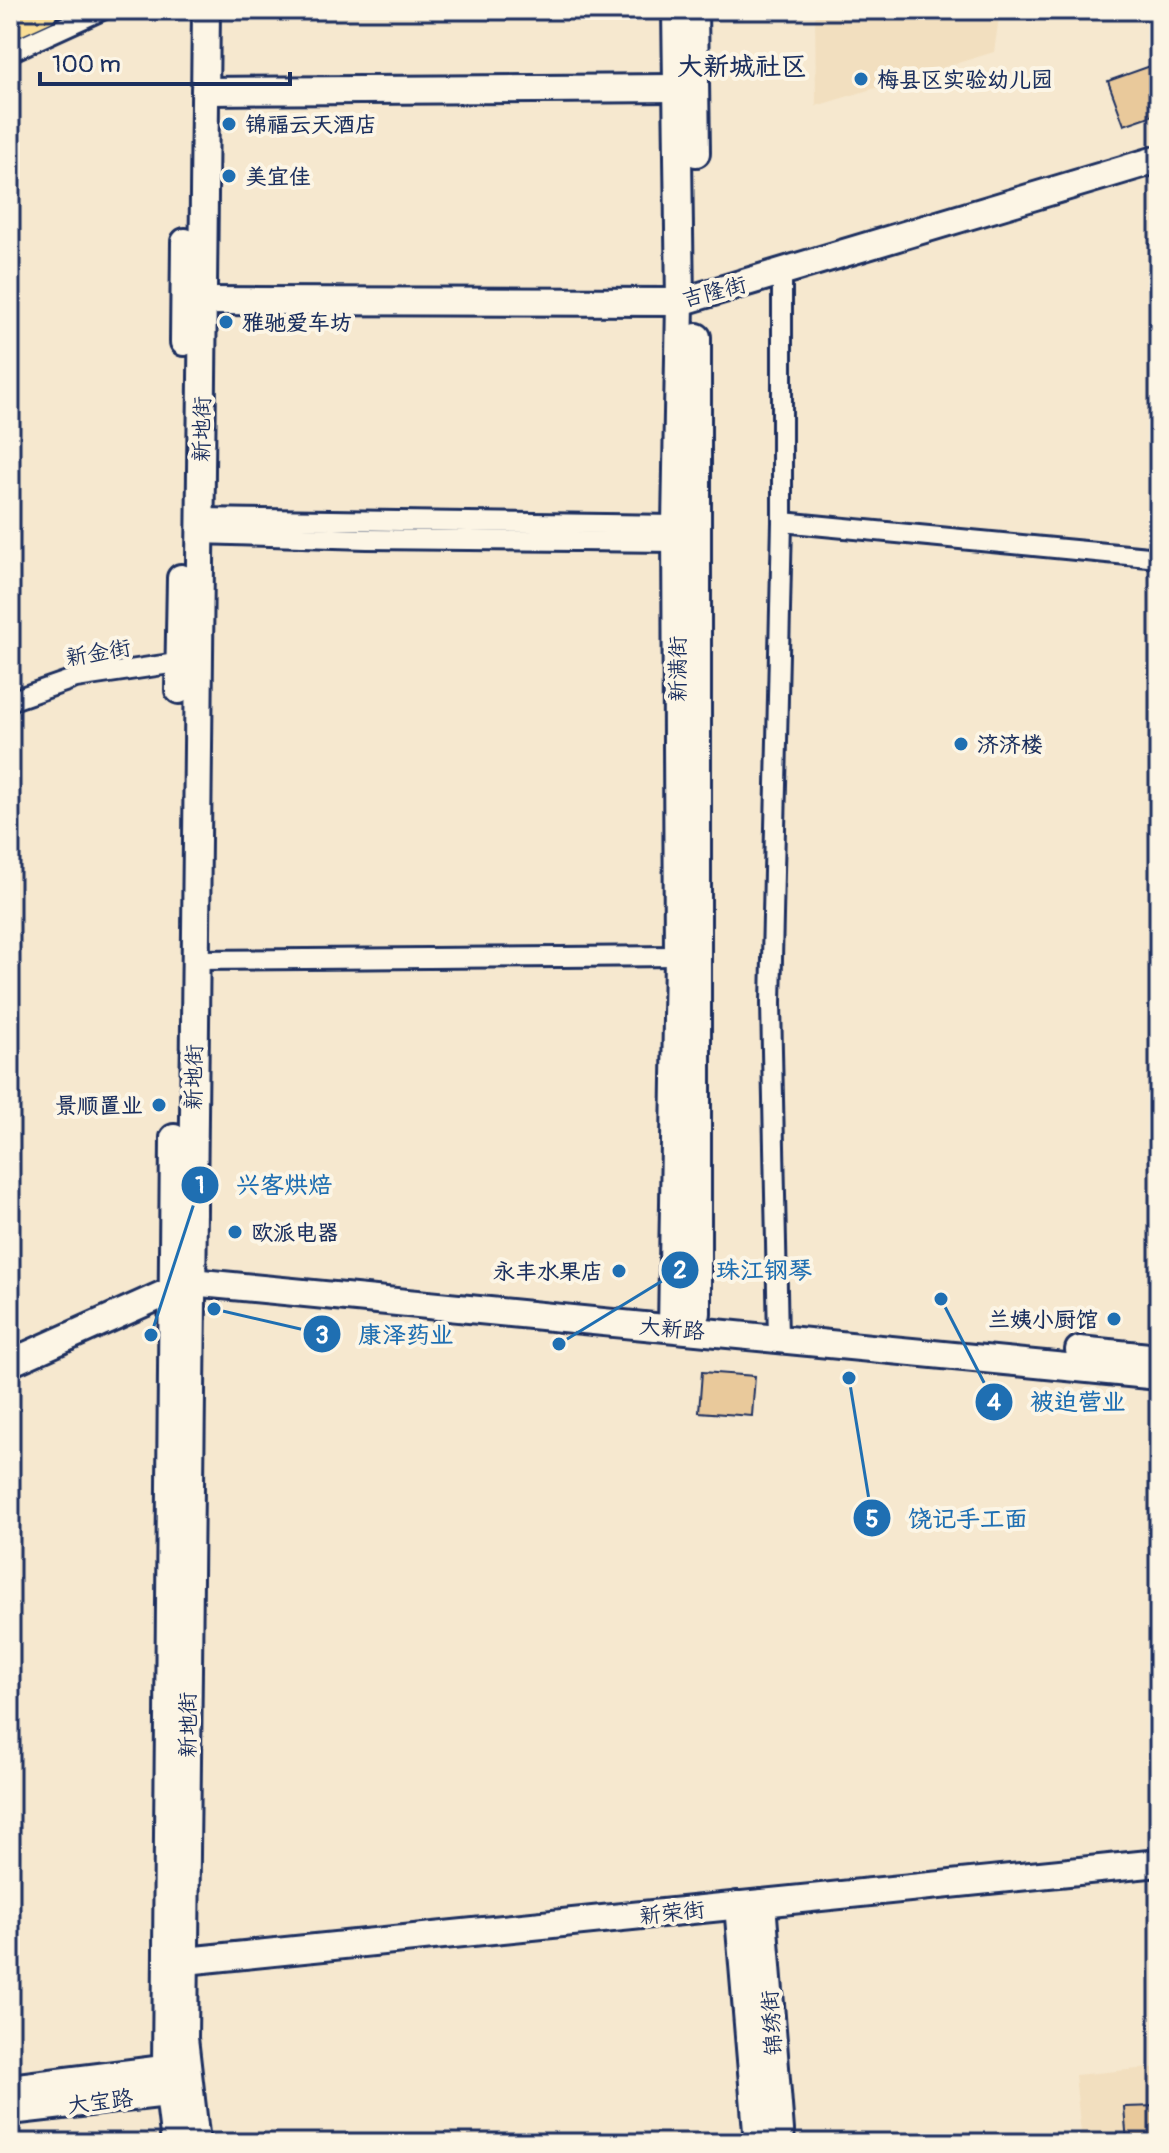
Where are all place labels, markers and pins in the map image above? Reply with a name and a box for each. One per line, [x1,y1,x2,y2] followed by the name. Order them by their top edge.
[877,66,1053,94] place label: 梅县区实验幼儿园
[852,70,870,88] marker: 梅县区实验幼儿园
[245,111,377,139] place label: 锦福云天酒店
[220,115,238,133] marker: 锦福云天酒店
[245,163,311,191] place label: 美宜佳
[220,167,238,185] marker: 美宜佳
[242,309,352,337] place label: 雅驰爱车坊
[217,313,235,331] marker: 雅驰爱车坊
[977,731,1043,759] place label: 济济楼
[952,735,970,753] marker: 济济楼
[55,1092,143,1120] place label: 景顺置业
[150,1096,168,1114] marker: 景顺置业
[180,1161,348,1209] callout: 兴客烘焙
[251,1219,339,1247] place label: 欧派电器
[226,1223,244,1241] marker: 欧派电器
[660,1246,828,1294] callout: 珠江钢琴
[493,1258,603,1286] place label: 永丰水果店
[610,1262,628,1280] marker: 永丰水果店
[988,1306,1098,1334] place label: 兰姨小厨馆
[302,1310,470,1358] callout: 康泽药业
[1105,1310,1123,1328] marker: 兰姨小厨馆
[974,1378,1142,1426] callout: 被迫营业
[852,1494,1044,1542] callout: 饶记手工面

